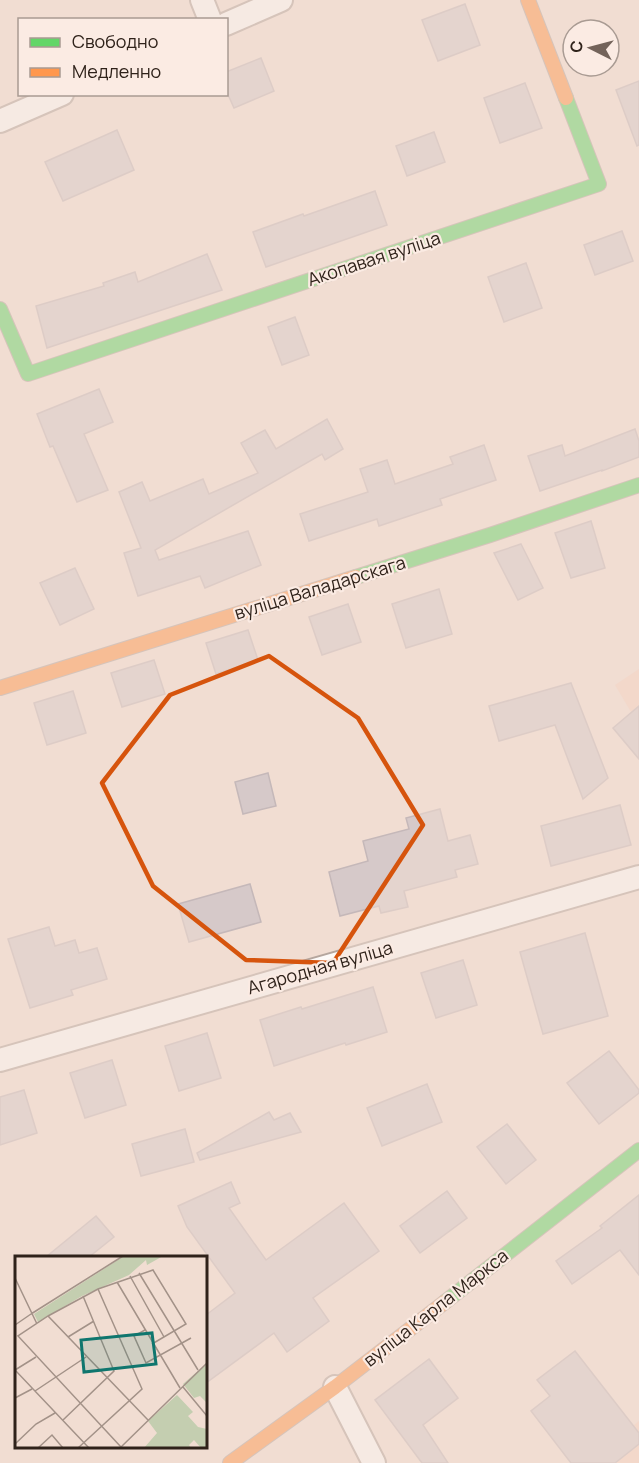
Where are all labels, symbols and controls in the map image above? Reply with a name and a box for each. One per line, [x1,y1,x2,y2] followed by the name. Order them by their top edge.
[18,18,228,96] legend
[561,18,621,78] north arrow
[72,29,158,53] text: Свободно
[565,39,588,53] text: С
[72,59,161,83] text: Медленно
[304,225,443,291] street label: Акопавая вуліца
[231,550,408,625] street label: вуліца Валадарскага
[244,935,395,999] street label: Агародная вуліца
[358,1243,513,1371] street label: вуліца Карла Маркса
[15,1256,207,1448] inset map

